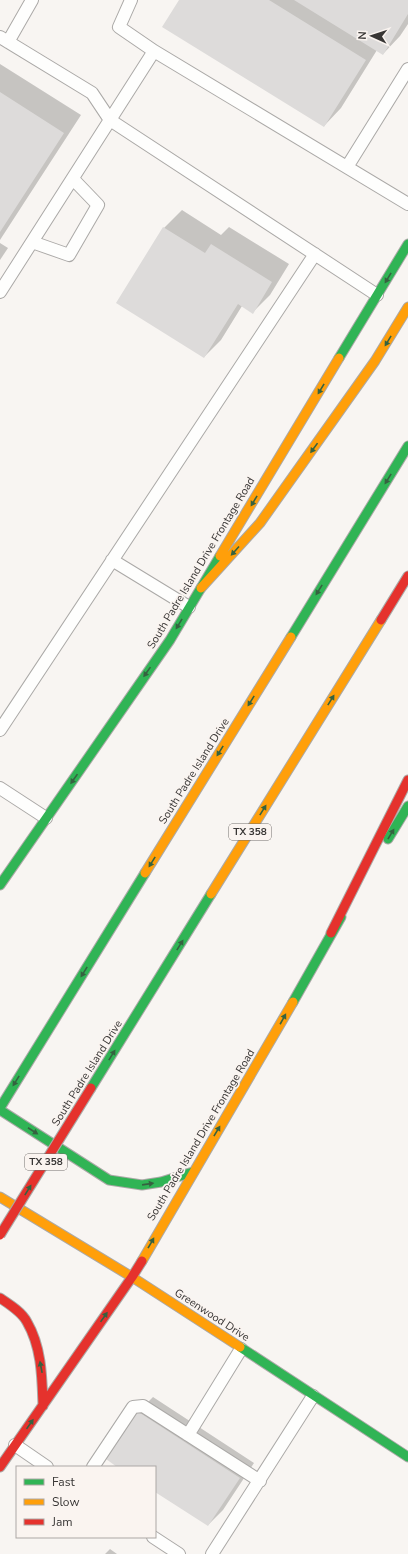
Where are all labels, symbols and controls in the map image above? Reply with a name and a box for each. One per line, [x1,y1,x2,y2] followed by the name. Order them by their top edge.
[352,16,392,56] north arrow
[355,31,370,40] text: N
[384,272,391,284] one-way arrow
[384,335,391,347] one-way arrow
[317,383,324,395] one-way arrow
[310,442,318,453] one-way arrow
[384,473,391,485] one-way arrow
[144,474,258,652] street label: South Padre Island Drive Frontage Road
[250,495,257,507] one-way arrow
[230,545,239,556] one-way arrow
[316,584,323,596] one-way arrow
[176,618,183,630] one-way arrow
[143,667,151,677] one-way arrow
[328,694,335,706] one-way arrow
[248,695,255,707] one-way arrow
[155,715,233,827] street label: South Padre Island Drive
[216,746,224,756] one-way arrow
[70,773,77,785] one-way arrow
[259,805,267,815] one-way arrow
[229,824,271,840] road number: TX 358
[387,829,395,839] one-way arrow
[148,856,155,868] one-way arrow
[176,939,184,950] one-way arrow
[80,966,87,978] one-way arrow
[280,1013,287,1025] one-way arrow
[48,1017,126,1129] street label: South Padre Island Drive
[144,1046,258,1224] street label: South Padre Island Drive Frontage Road
[108,1049,115,1061] one-way arrow
[13,1075,20,1087] one-way arrow
[214,1125,221,1137] one-way arrow
[28,1127,38,1135] one-way arrow
[25,1154,67,1170] road number: TX 358
[142,1181,154,1187] one-way arrow
[24,1185,32,1195] one-way arrow
[148,1237,155,1249] one-way arrow
[172,1285,252,1345] street label: Greenwood Drive
[100,1311,108,1322] one-way arrow
[38,1361,44,1373] one-way arrow
[26,1418,34,1429] one-way arrow
[16,1466,156,1538] legend
[52,1474,75,1490] text: Fast
[52,1494,80,1510] text: Slow
[51,1514,73,1530] text: Jam

